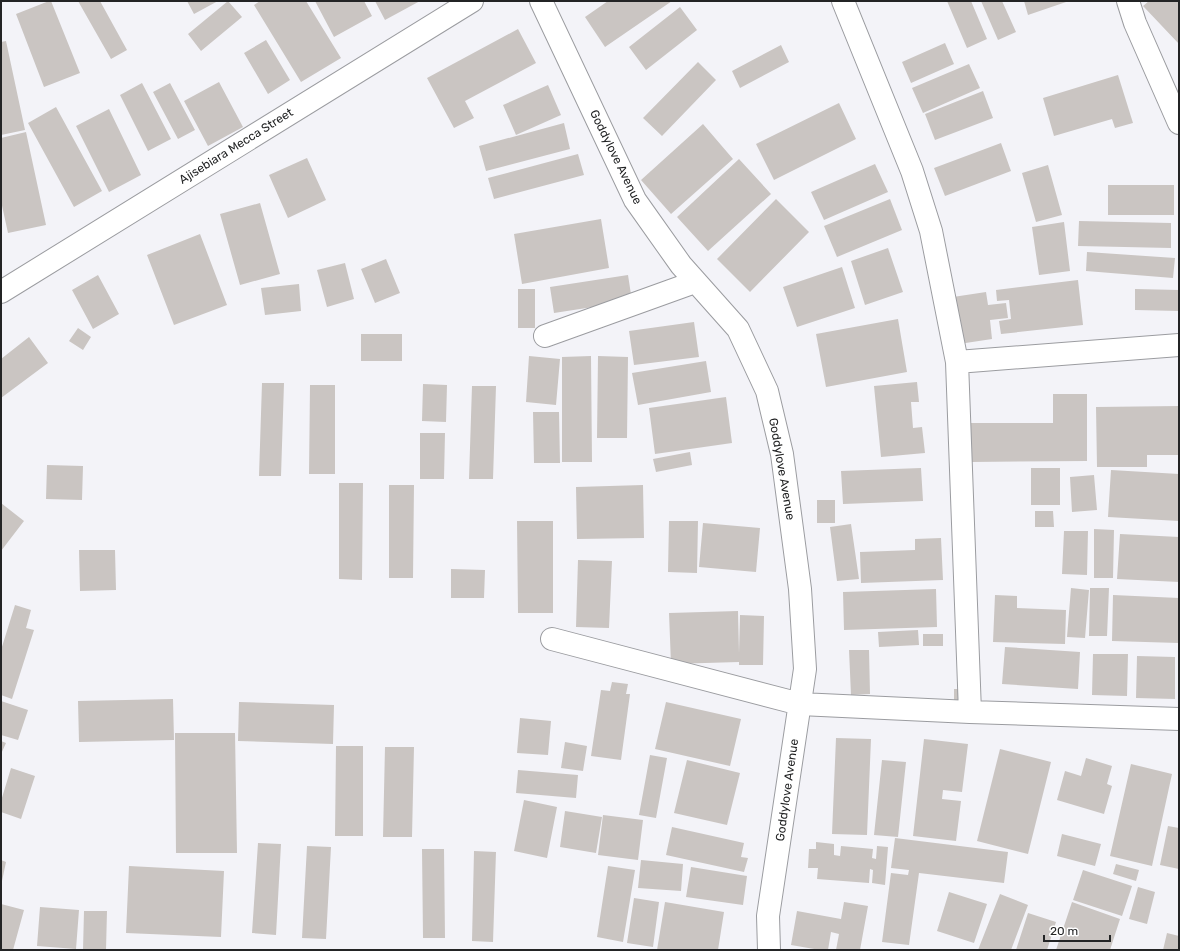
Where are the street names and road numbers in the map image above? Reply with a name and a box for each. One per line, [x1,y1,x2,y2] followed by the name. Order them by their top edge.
[176,105,296,187] street label: Ajisebiara Mecca Street
[587,107,645,207] street label: Goddylove Avenue
[766,417,798,521] street label: Goddylove Avenue
[773,738,801,842] street label: Goddylove Avenue

